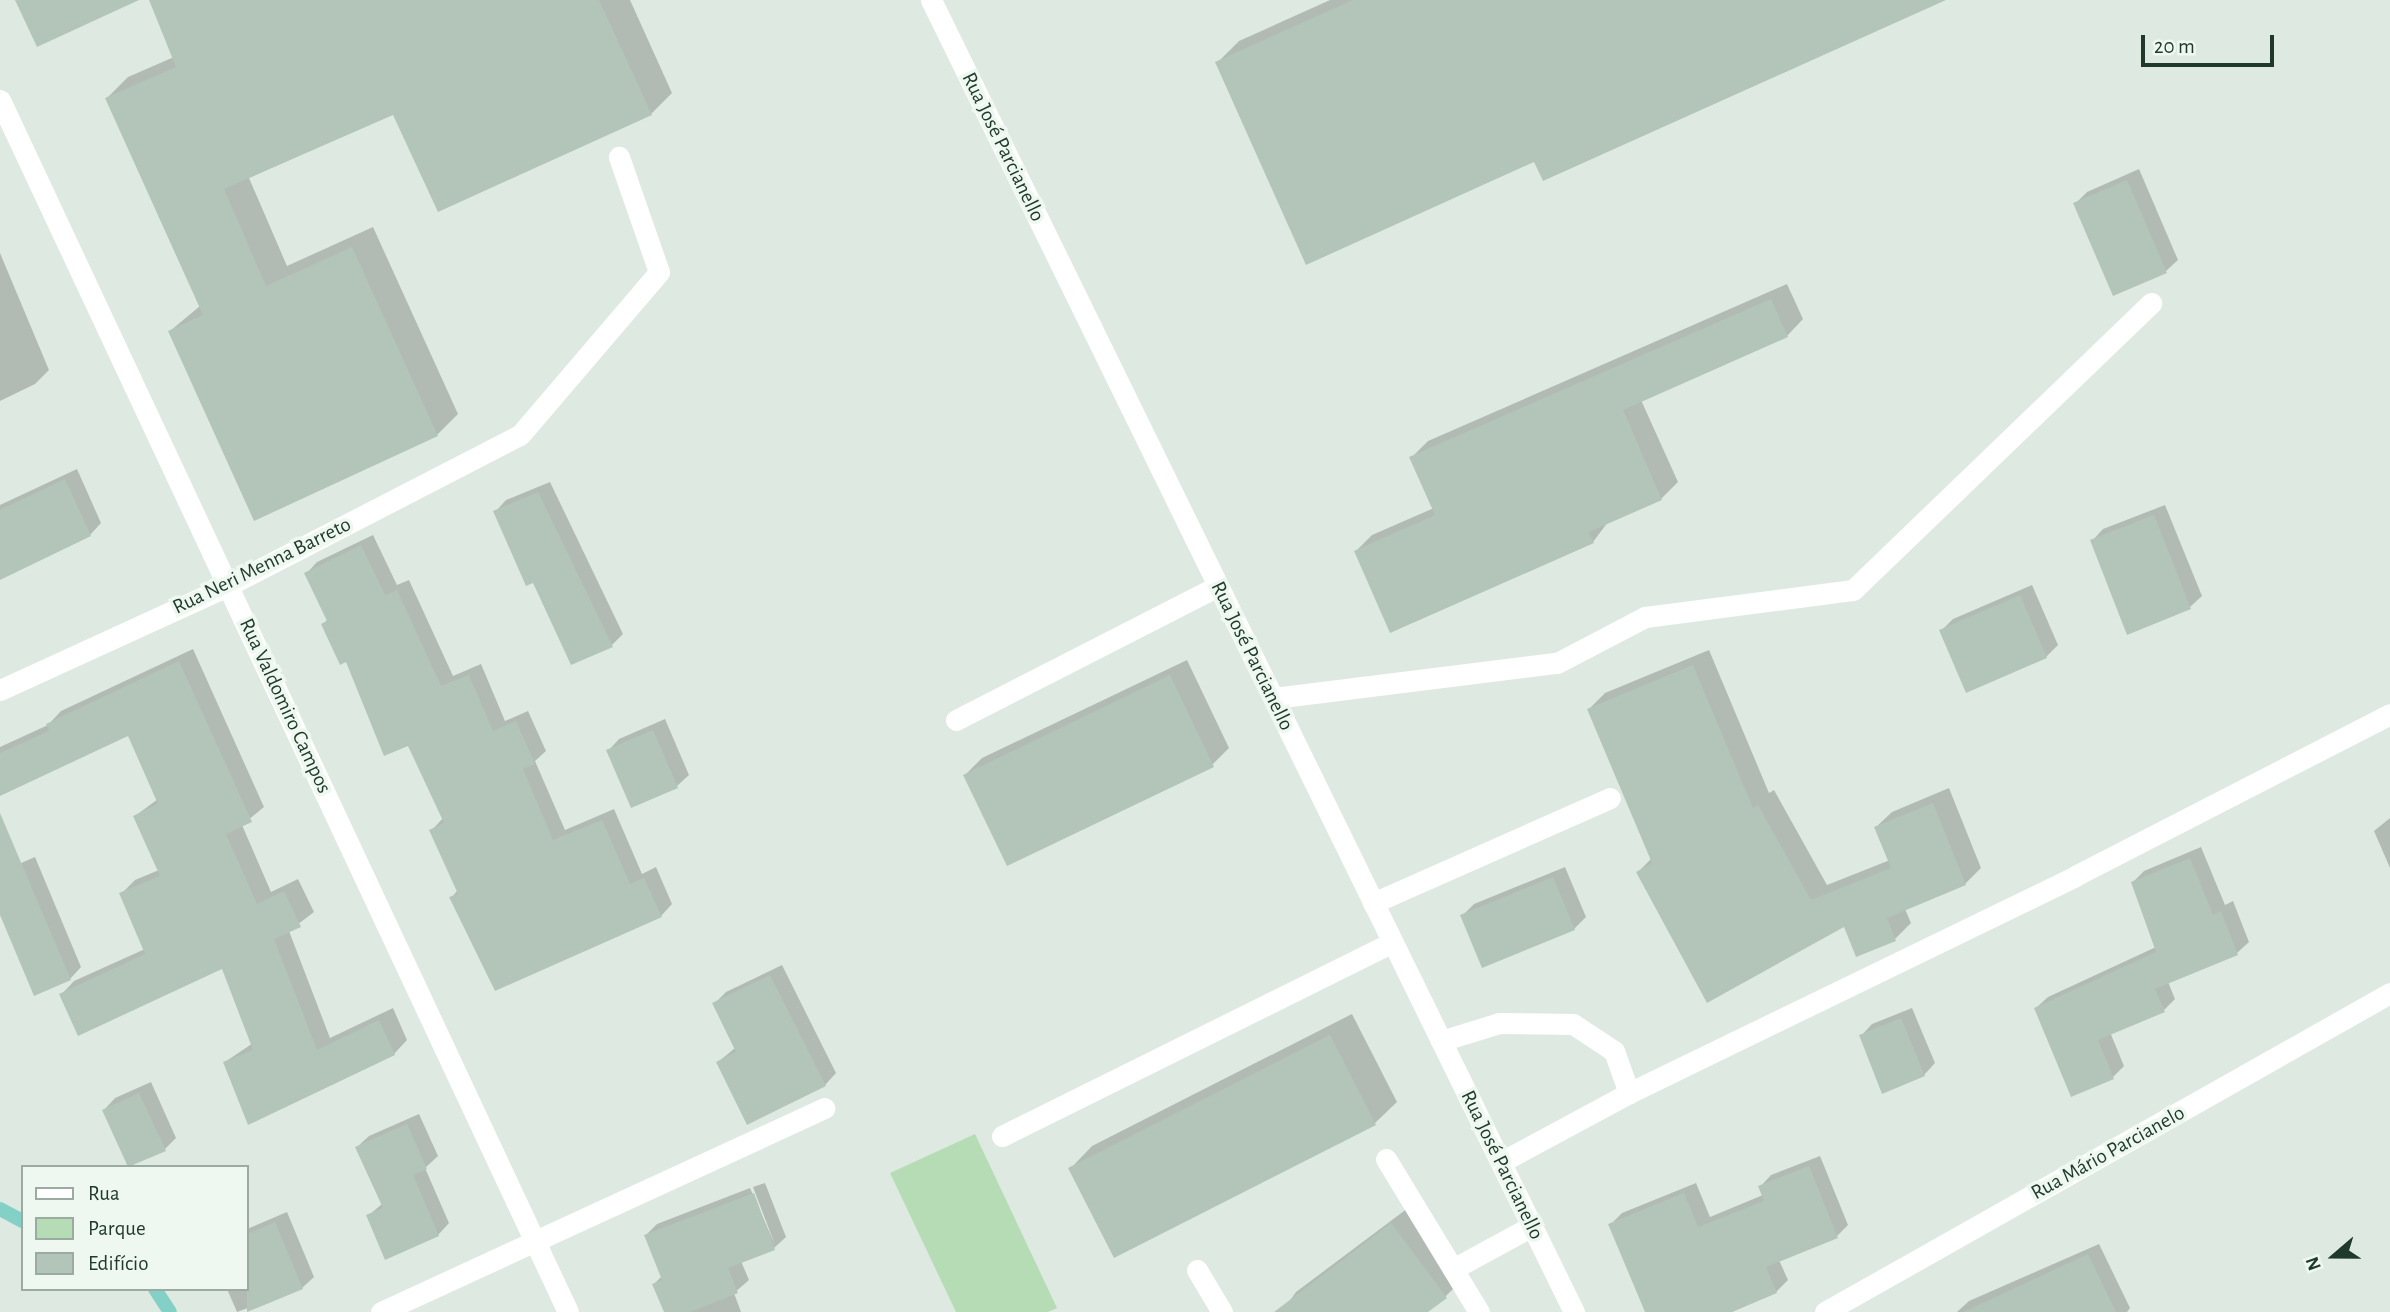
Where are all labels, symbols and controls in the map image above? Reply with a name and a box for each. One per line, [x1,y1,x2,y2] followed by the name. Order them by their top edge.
[2145,21,2278,65] scale bar
[2154,36,2195,57] text: 20 m
[956,68,1050,226] street label: Rua José Parcianello
[169,512,355,620] street label: Rua Neri Menna Barreto
[1205,577,1299,735] street label: Rua José Parcianello
[233,615,337,797] street label: Rua Valdomiro Campos
[1455,1086,1549,1244] street label: Rua José Parcianello
[2027,1100,2189,1206] street label: Rua Mário Parcianelo
[21,1165,248,1291] legend
[88,1183,120,1204] text: Rua
[88,1218,146,1239] text: Parque
[2299,1221,2369,1291] north arrow
[88,1253,148,1274] text: Edifício
[2303,1254,2325,1273] text: N

